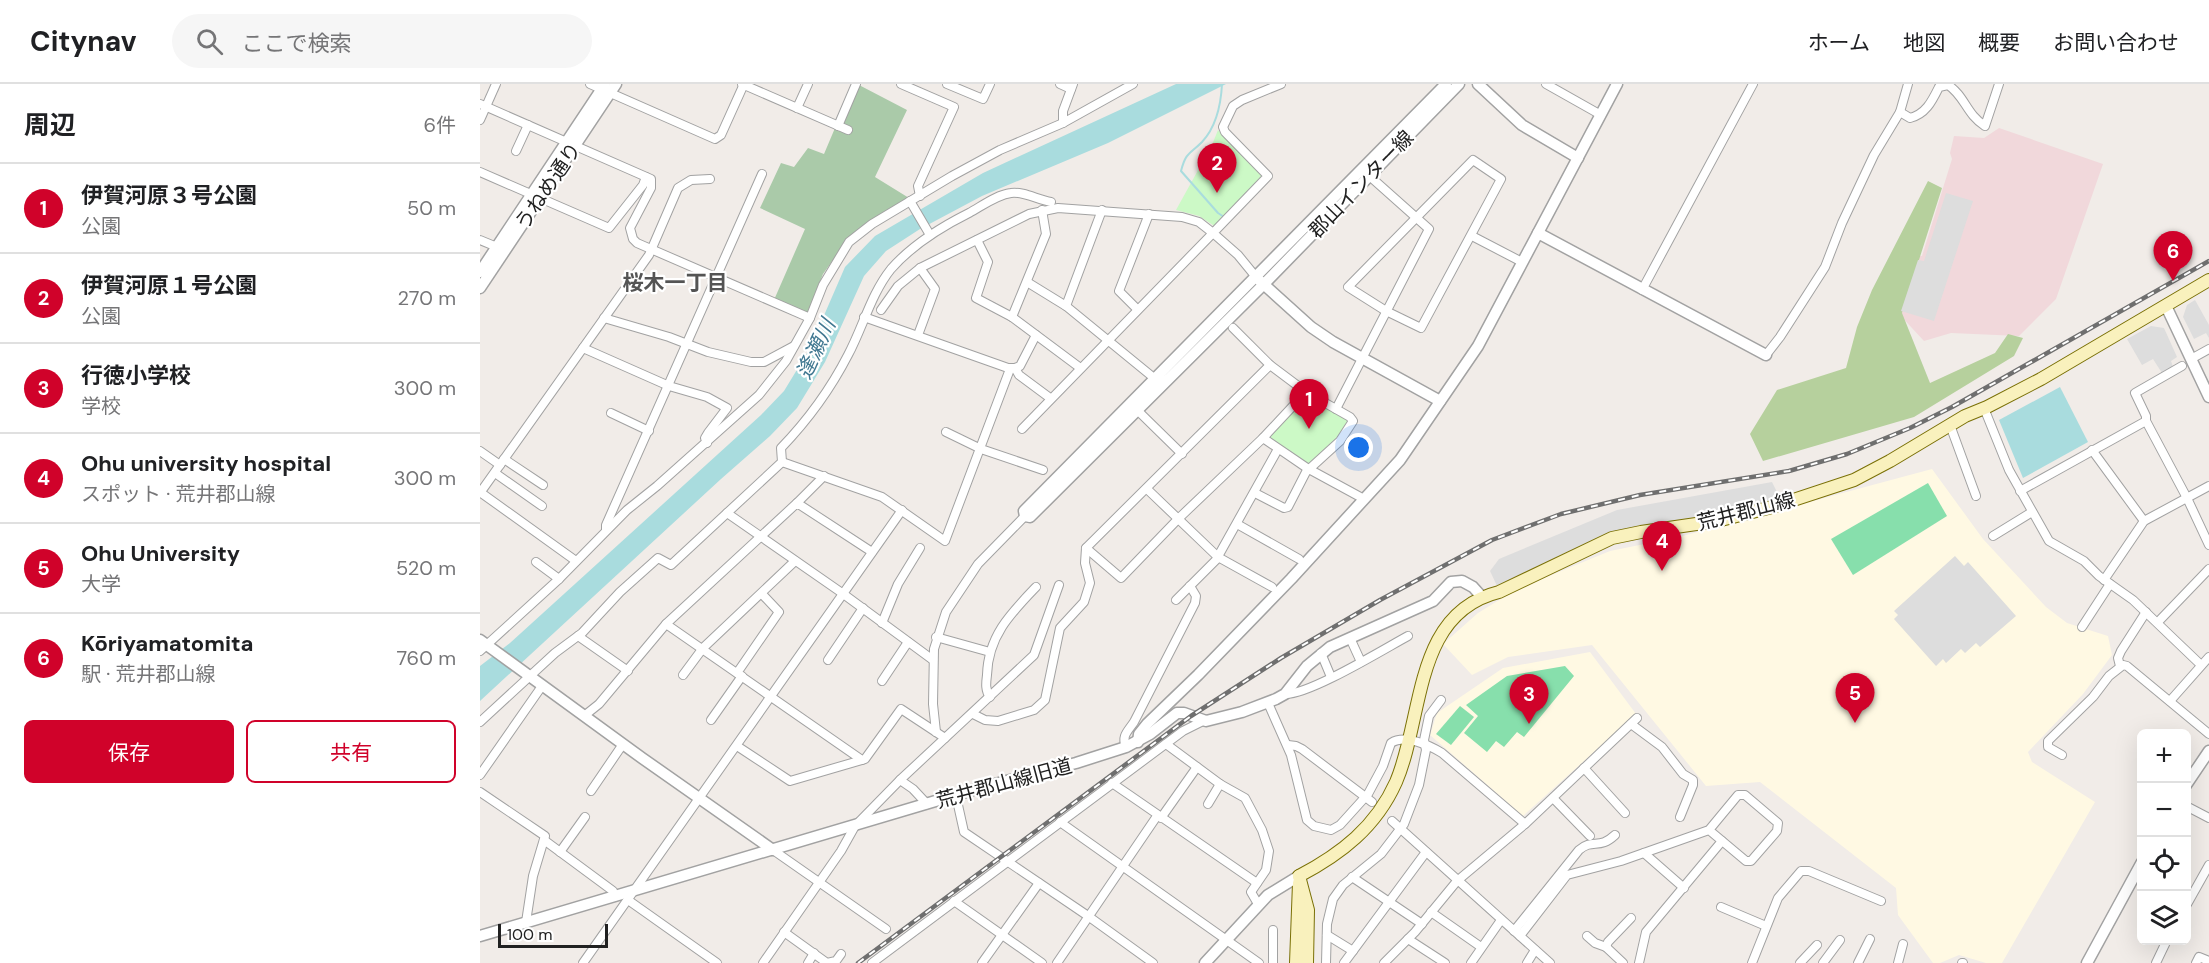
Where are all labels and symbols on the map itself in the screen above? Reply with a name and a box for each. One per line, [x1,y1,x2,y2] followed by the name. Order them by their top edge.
[1303,125,1419,243] street label: 郡山インター線
[509,137,587,235] street label: うねめ通り
[1198,144,1236,193] pin: 2
[2154,232,2192,281] pin: 6
[623,269,728,297] district label: 桜木一丁目
[790,313,843,383] water label: 逢瀬川
[1290,380,1328,429] pin: 1
[1344,433,1373,462] your location
[1694,486,1798,536] street label: 荒井郡山線
[1642,522,1682,571] pin: 4
[1510,674,1548,724] pin: 3
[1836,674,1874,723] pin: 5
[933,752,1075,814] street label: 荒井郡山線旧道
[498,921,608,948] scale bar

